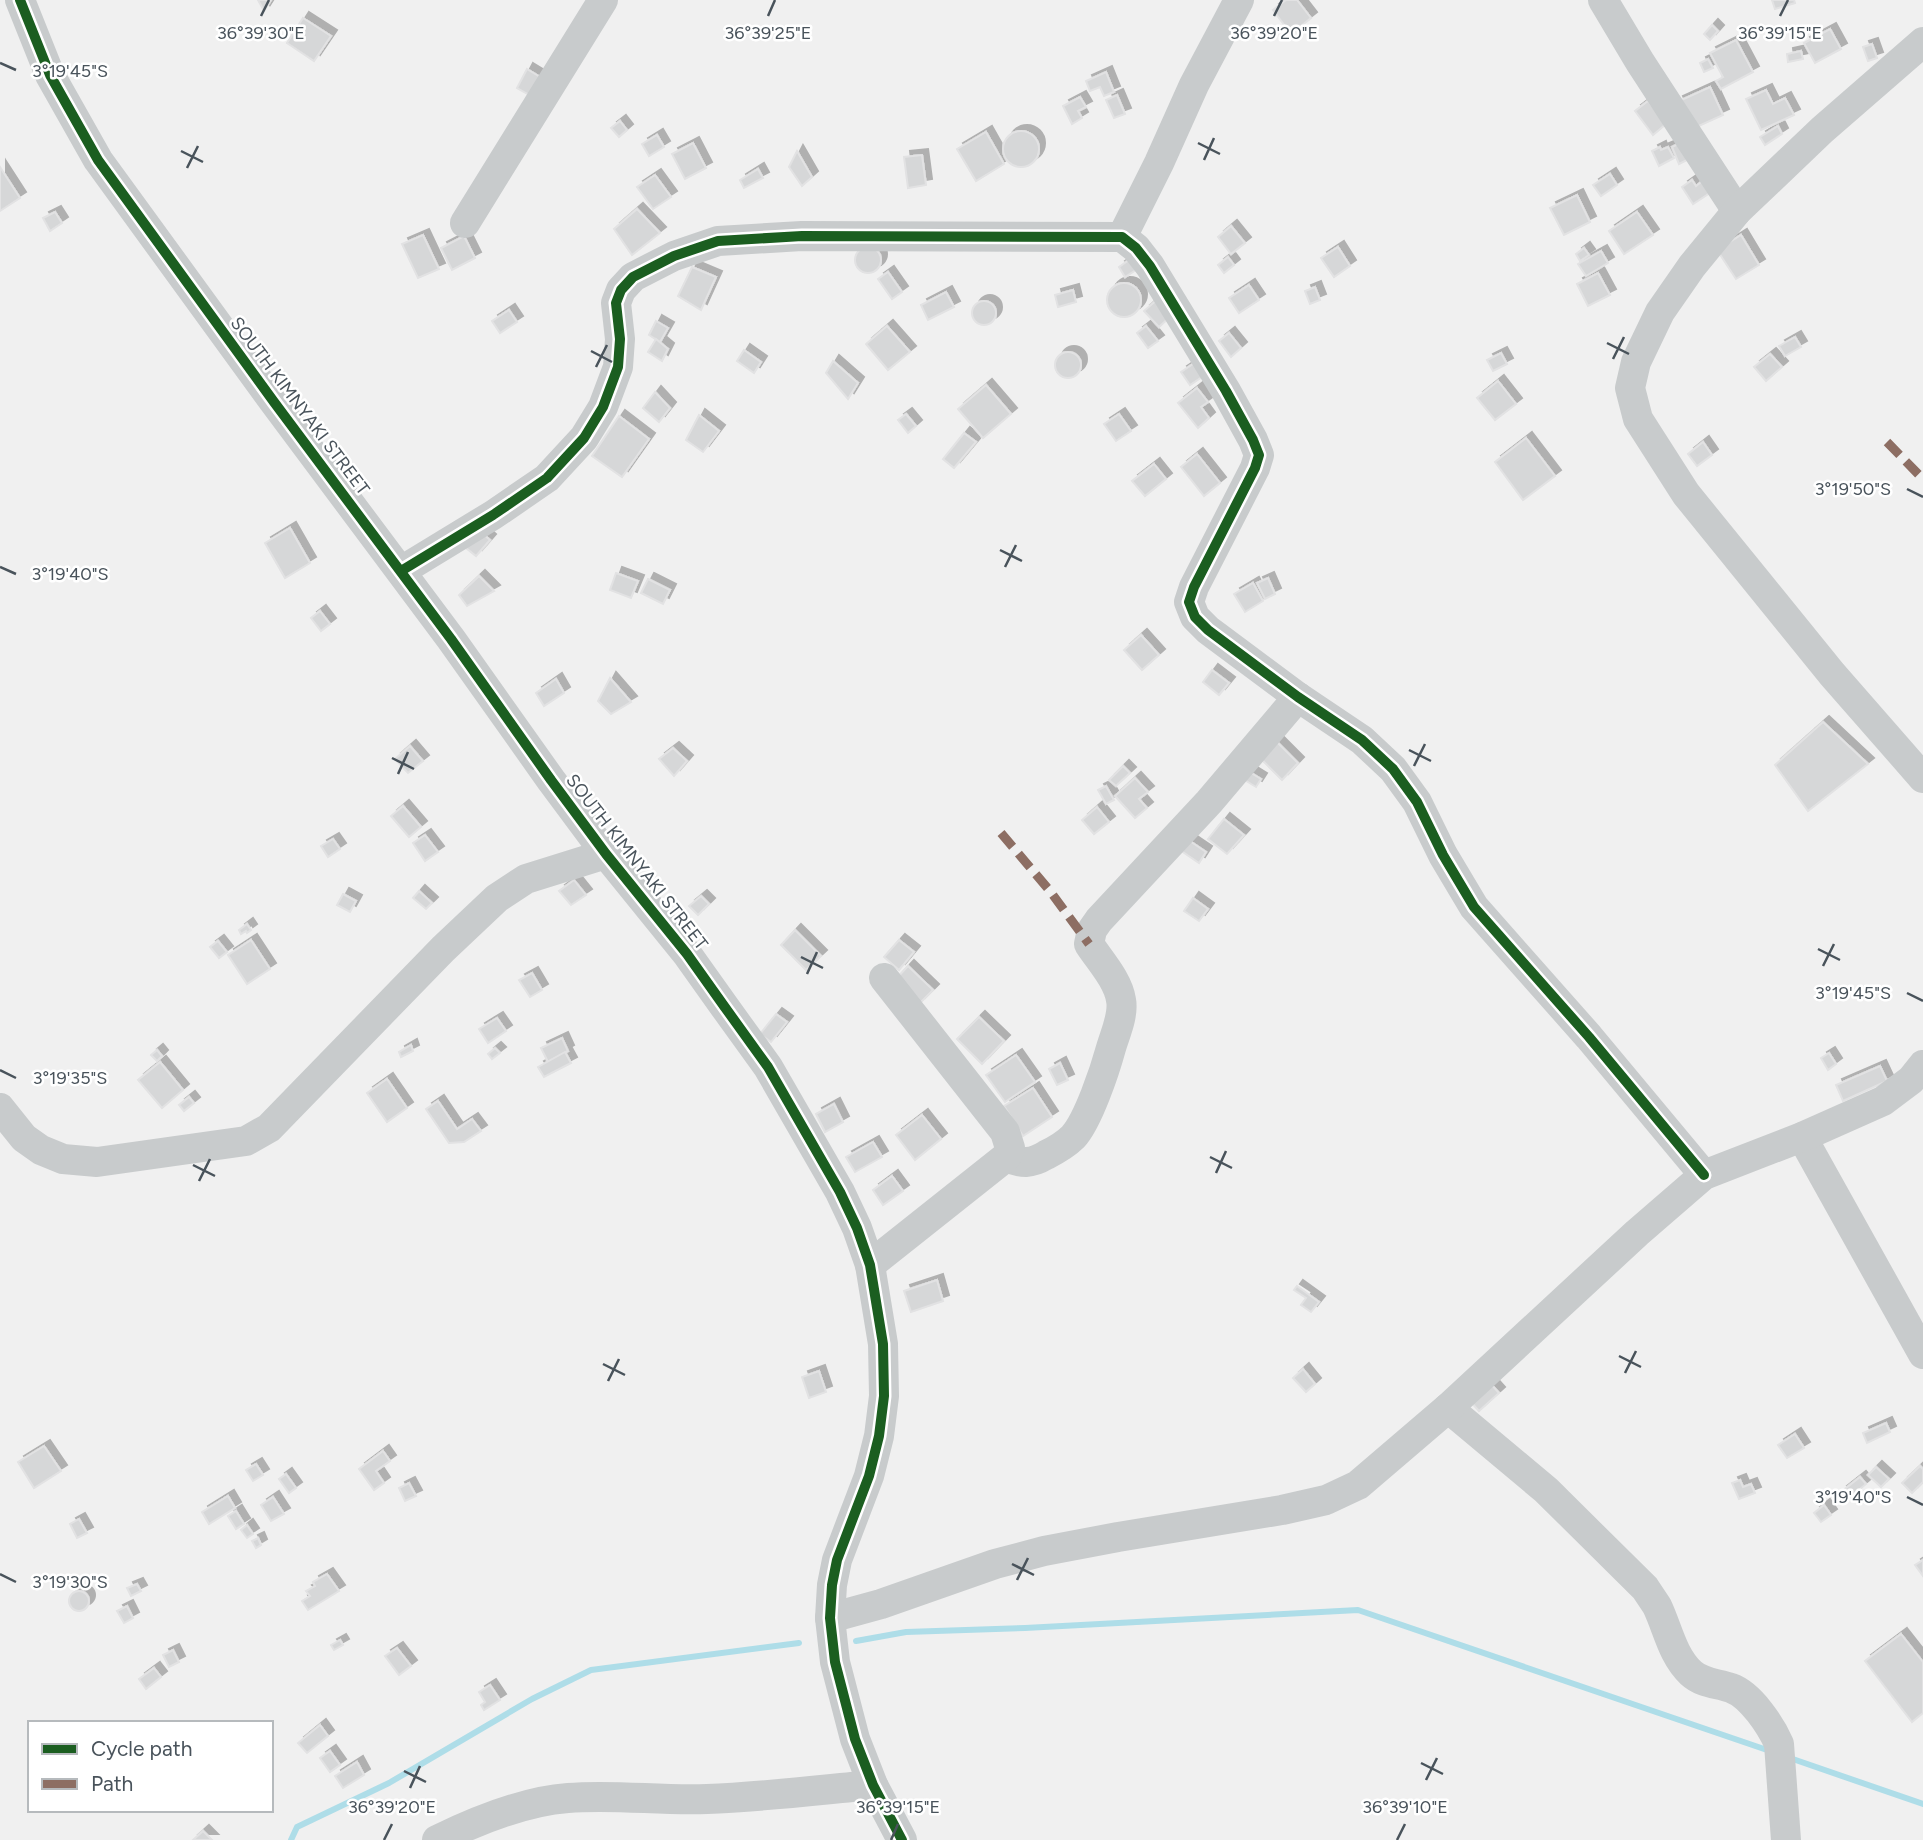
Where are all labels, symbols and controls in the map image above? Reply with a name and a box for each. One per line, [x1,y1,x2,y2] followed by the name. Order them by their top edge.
[217,22,305,44] text: 36°39'30"E
[724,22,812,44] text: 36°39'25"E
[1230,22,1318,44] text: 36°39'20"E
[1738,22,1822,44] text: 36°39'15"E
[32,60,108,82] text: 3°19'45"S
[226,313,374,499] street label: SOUTH KIMNYAKI STREET
[1815,478,1891,500] text: 3°19'50"S
[31,563,109,585] text: 3°19'40"S
[561,770,713,954] street label: SOUTH KIMNYAKI STREET
[1815,982,1891,1004] text: 3°19'45"S
[33,1067,107,1089] text: 3°19'35"S
[1814,1486,1892,1508] text: 3°19'40"S
[32,1571,108,1593] text: 3°19'30"S
[28,1721,273,1812] legend
[91,1736,192,1761] text: Cycle path
[91,1771,133,1796] text: Path
[348,1796,436,1818] text: 36°39'20"E
[856,1796,940,1818] text: 36°39'15"E
[1362,1796,1448,1818] text: 36°39'10"E

